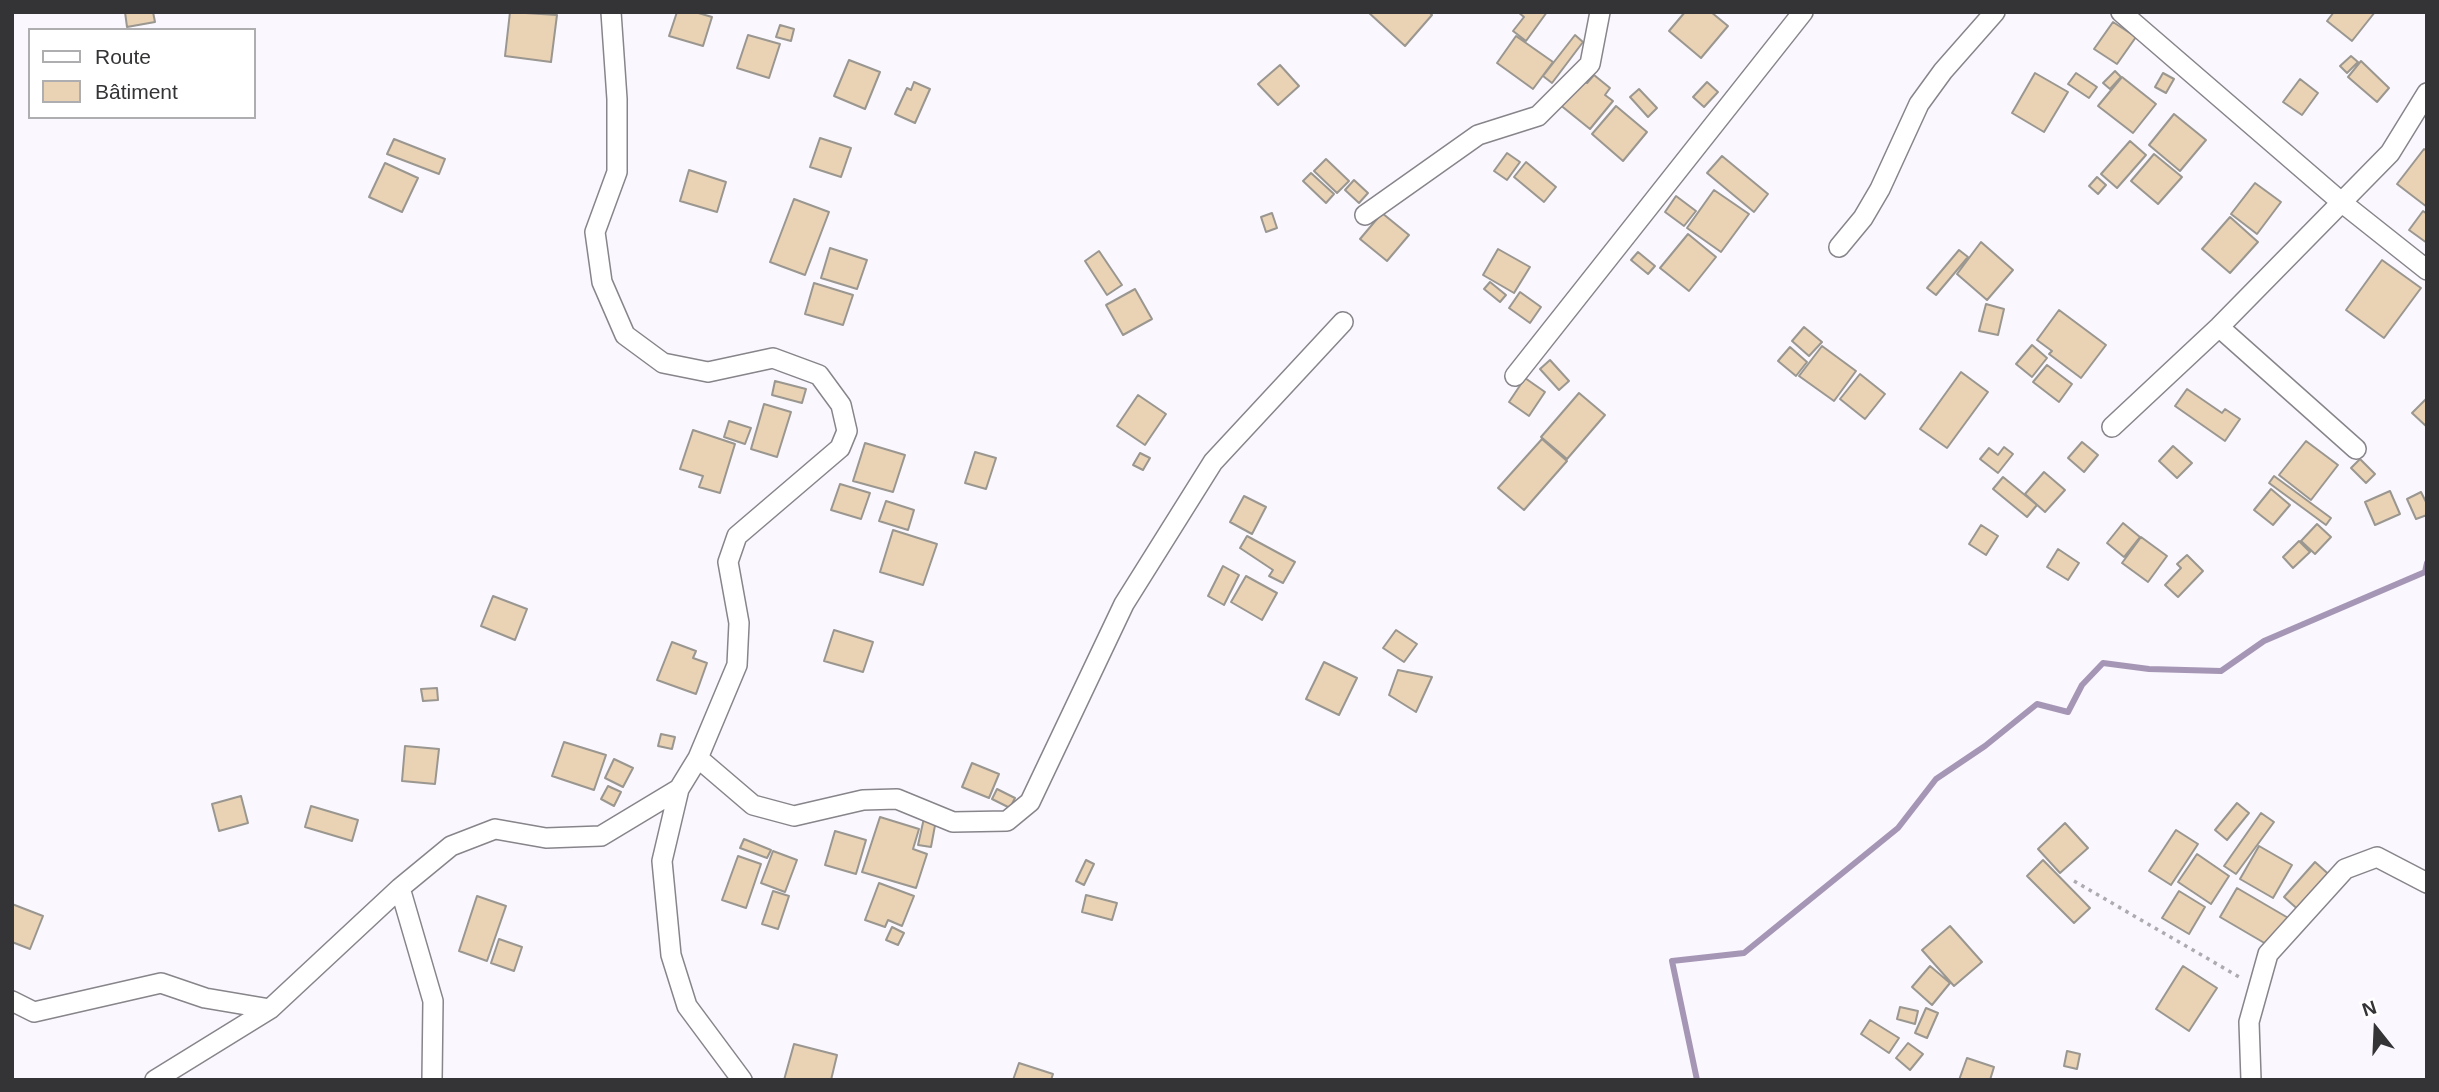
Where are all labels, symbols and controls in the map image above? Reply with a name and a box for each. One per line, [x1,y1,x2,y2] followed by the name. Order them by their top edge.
[28,28,256,119] legend
[95,45,151,68] text: Route
[95,80,178,103] text: Bâtiment
[2341,994,2411,1064] north arrow
[2360,996,2379,1021] text: N

